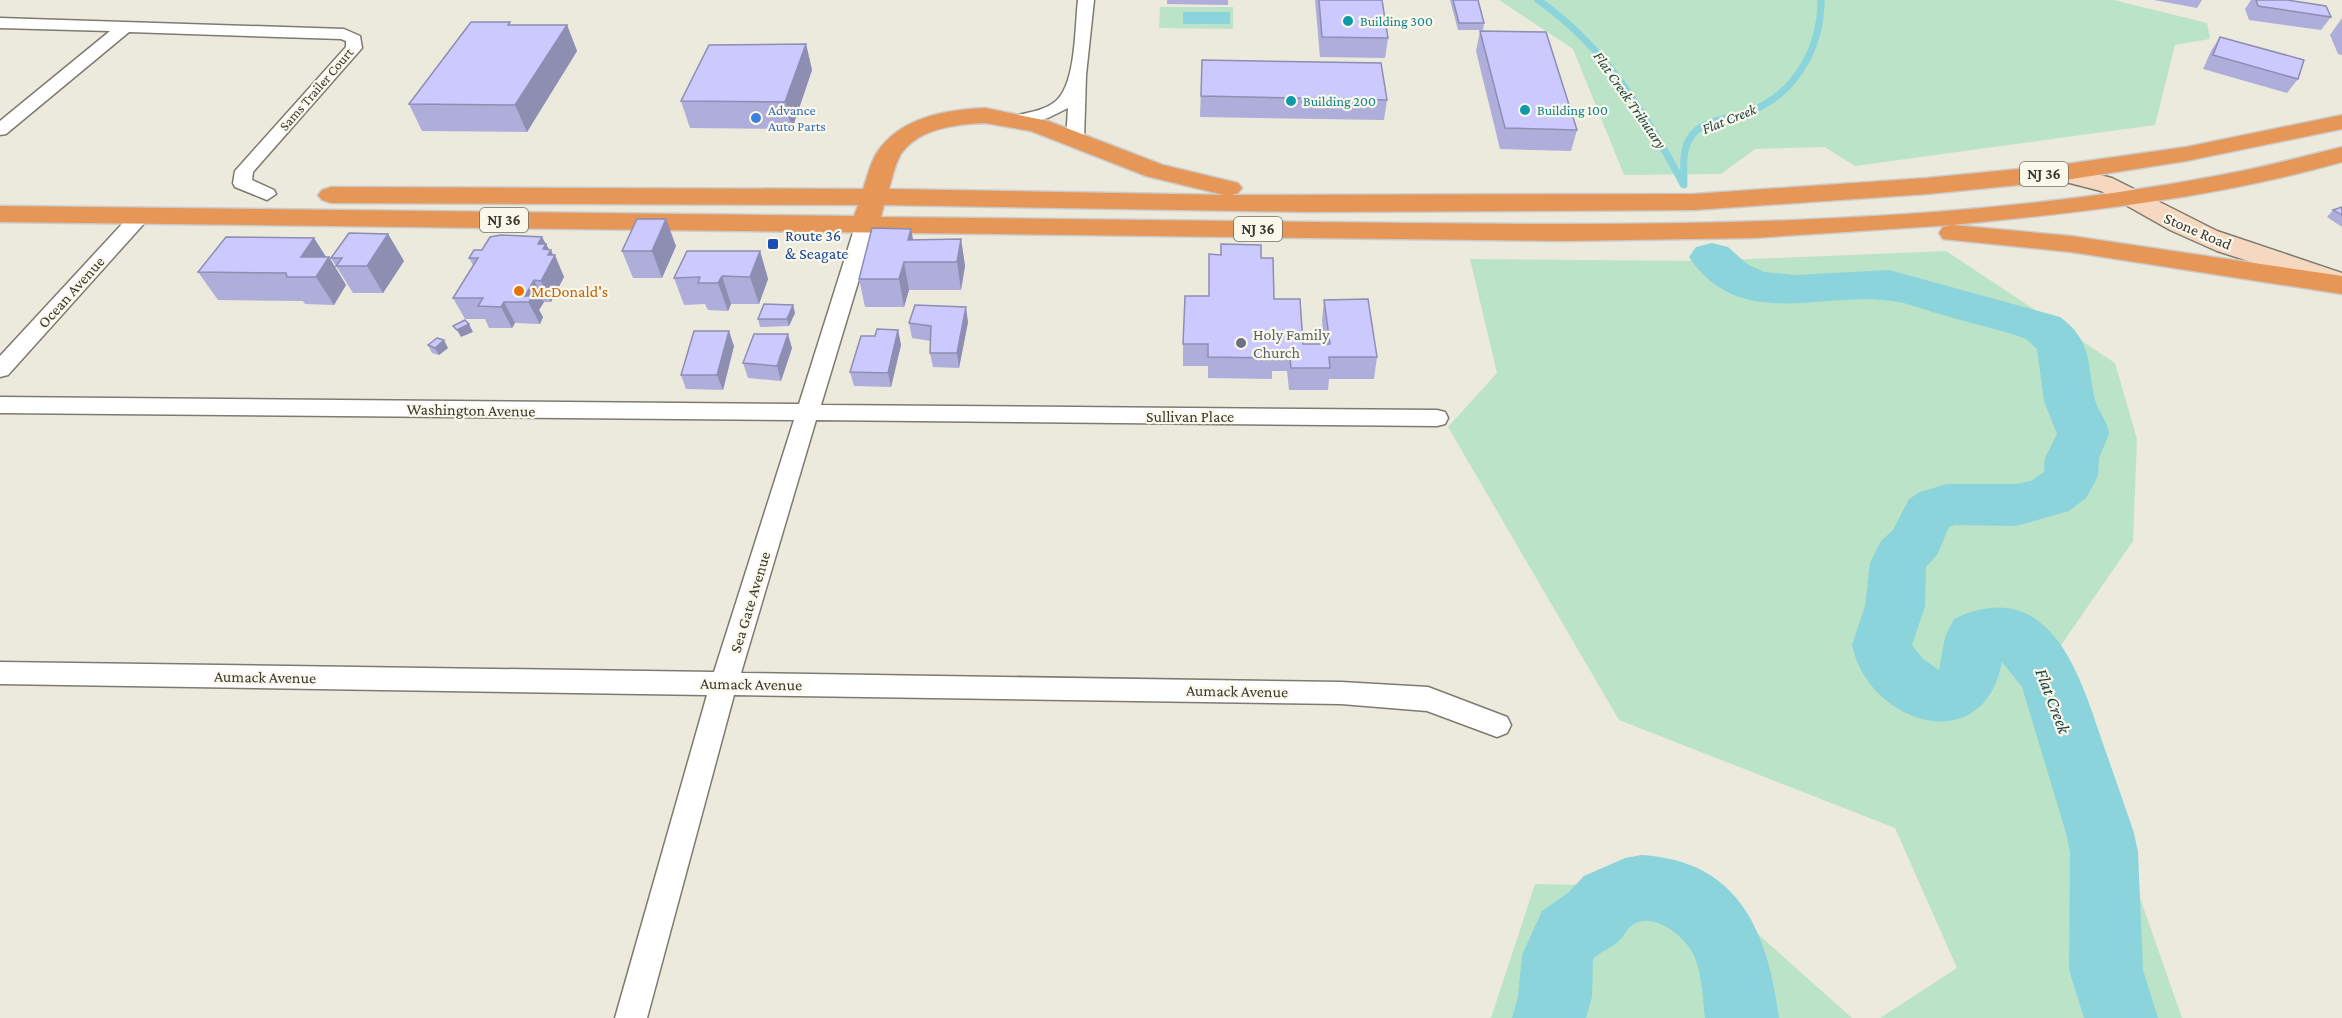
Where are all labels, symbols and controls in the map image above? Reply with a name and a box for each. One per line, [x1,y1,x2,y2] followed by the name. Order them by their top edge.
[1360,13,1433,29] place label: Building 300
[1341,14,1355,28] marker: Building 300
[276,44,357,134] street label: Sams Trailer Court
[1590,48,1669,152] water label: Flat Creek Tributary
[1303,93,1376,109] place label: Building 200
[1284,94,1298,108] marker: Building 200
[1700,100,1760,137] water label: Flat Creek
[768,102,826,134] place label: Advance Auto Parts
[1537,102,1608,118] place label: Building 100
[1518,103,1532,117] marker: Building 100
[749,111,763,125] marker: Advance Auto Parts
[2020,162,2068,186] road number: NJ 36
[480,208,528,232] road number: NJ 36
[2162,209,2235,253] street label: Stone Road
[1234,217,1282,241] road number: NJ 36
[785,227,848,263] place label: Route 36 & Seagate
[766,237,780,251] marker: Route 36 & Seagate
[34,253,108,331] street label: Ocean Avenue
[531,283,608,300] place label: McDonald's
[512,284,526,298] marker: McDonald's
[1253,326,1330,361] place label: Holy Family Church
[1234,336,1248,350] marker: Holy Family Church
[407,400,535,421] street label: Washington Avenue
[1146,408,1234,425] street label: Sullivan Place
[727,549,773,655] street label: Sea Gate Avenue
[2031,665,2075,738] water label: Flat Creek
[214,668,316,686] street label: Aumack Avenue
[700,675,802,693] street label: Aumack Avenue
[1186,682,1288,700] street label: Aumack Avenue

